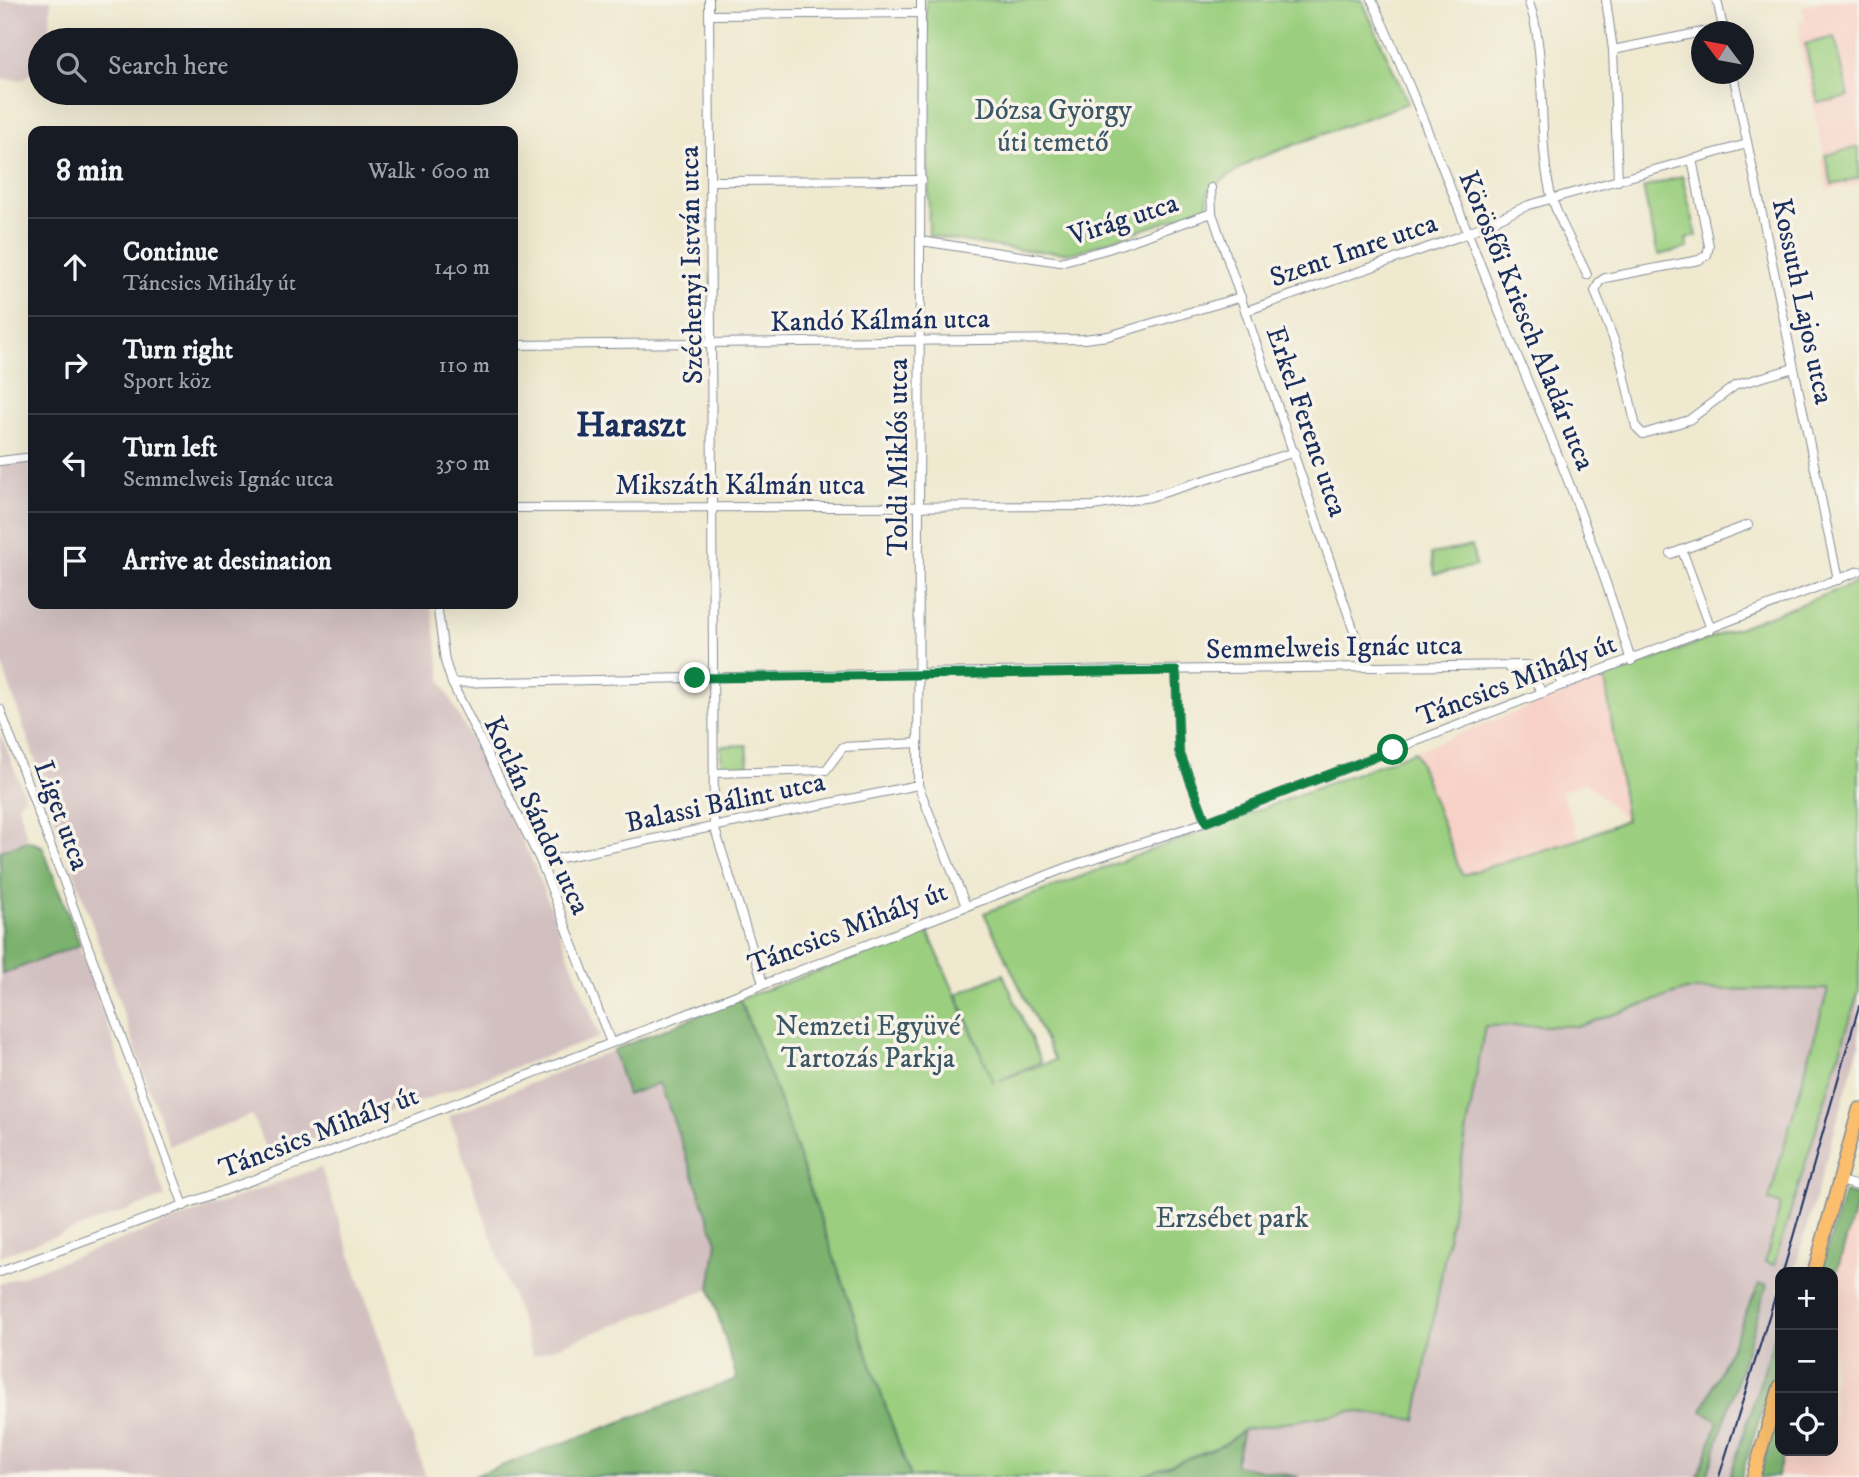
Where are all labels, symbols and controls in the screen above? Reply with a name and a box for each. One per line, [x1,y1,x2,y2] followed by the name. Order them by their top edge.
[1691,21,1754,84] north arrow
[28,28,518,105] search box
[52,48,90,86] icon: search
[108,50,228,83] text: Search here
[974,93,1133,160] park label: Dózsa György úti temető
[672,145,711,385] street label: Széchenyi István utca
[56,153,123,190] text: 8 min
[368,157,490,186] text: Walk · 600 m
[1450,166,1603,475] street label: Körösfői Kriesch Aladár utca
[1063,185,1183,254] street label: Virág utca
[1764,195,1841,407] street label: Kossuth Lajos utca
[1265,205,1442,295] street label: Szent Imre utca
[123,236,218,269] text: Continue
[56,248,94,286] icon: ahead
[434,253,490,282] text: 140 m
[123,269,296,298] text: Táncsics Mihály út
[770,301,990,340] street label: Kandó Kálmán utca
[1258,322,1356,521] street label: Erkel Ferenc utca
[123,334,233,367] text: Turn right
[56,346,94,384] icon: right
[439,351,490,380] text: 110 m
[881,358,916,556] street label: Toldi Miklós utca
[123,367,211,396] text: Sport köz
[576,404,687,448] district label: Haraszt
[123,432,217,465] text: Turn left
[56,444,94,482] icon: left
[435,449,490,478] text: 350 m
[123,465,334,494] text: Semmelweis Ignác utca
[615,468,865,503] street label: Mikszáth Kálmán utca
[56,542,94,580] icon: arrive
[123,545,332,578] text: Arrive at destination
[1412,626,1621,735] street label: Táncsics Mihály út
[1206,628,1463,667] street label: Semmelweis Ignác utca
[679,662,710,693] route end
[475,711,598,920] street label: Kotlán Sándor utca
[1377,734,1408,765] route start
[26,756,98,875] street label: Liget utca
[622,764,828,841] street label: Balassi Bálint utca
[743,874,952,983] street label: Táncsics Mihály út
[775,1009,961,1076] park label: Nemzeti Együvé Tartozás Parkja
[214,1078,423,1187] street label: Táncsics Mihály út
[1155,1201,1309,1236] park label: Erzsébet park
[1775,1267,1838,1456] map controls
[1775,1267,1838,1330] button: +
[1775,1330,1838,1393] button: −
[1775,1393,1838,1456] button: locate

